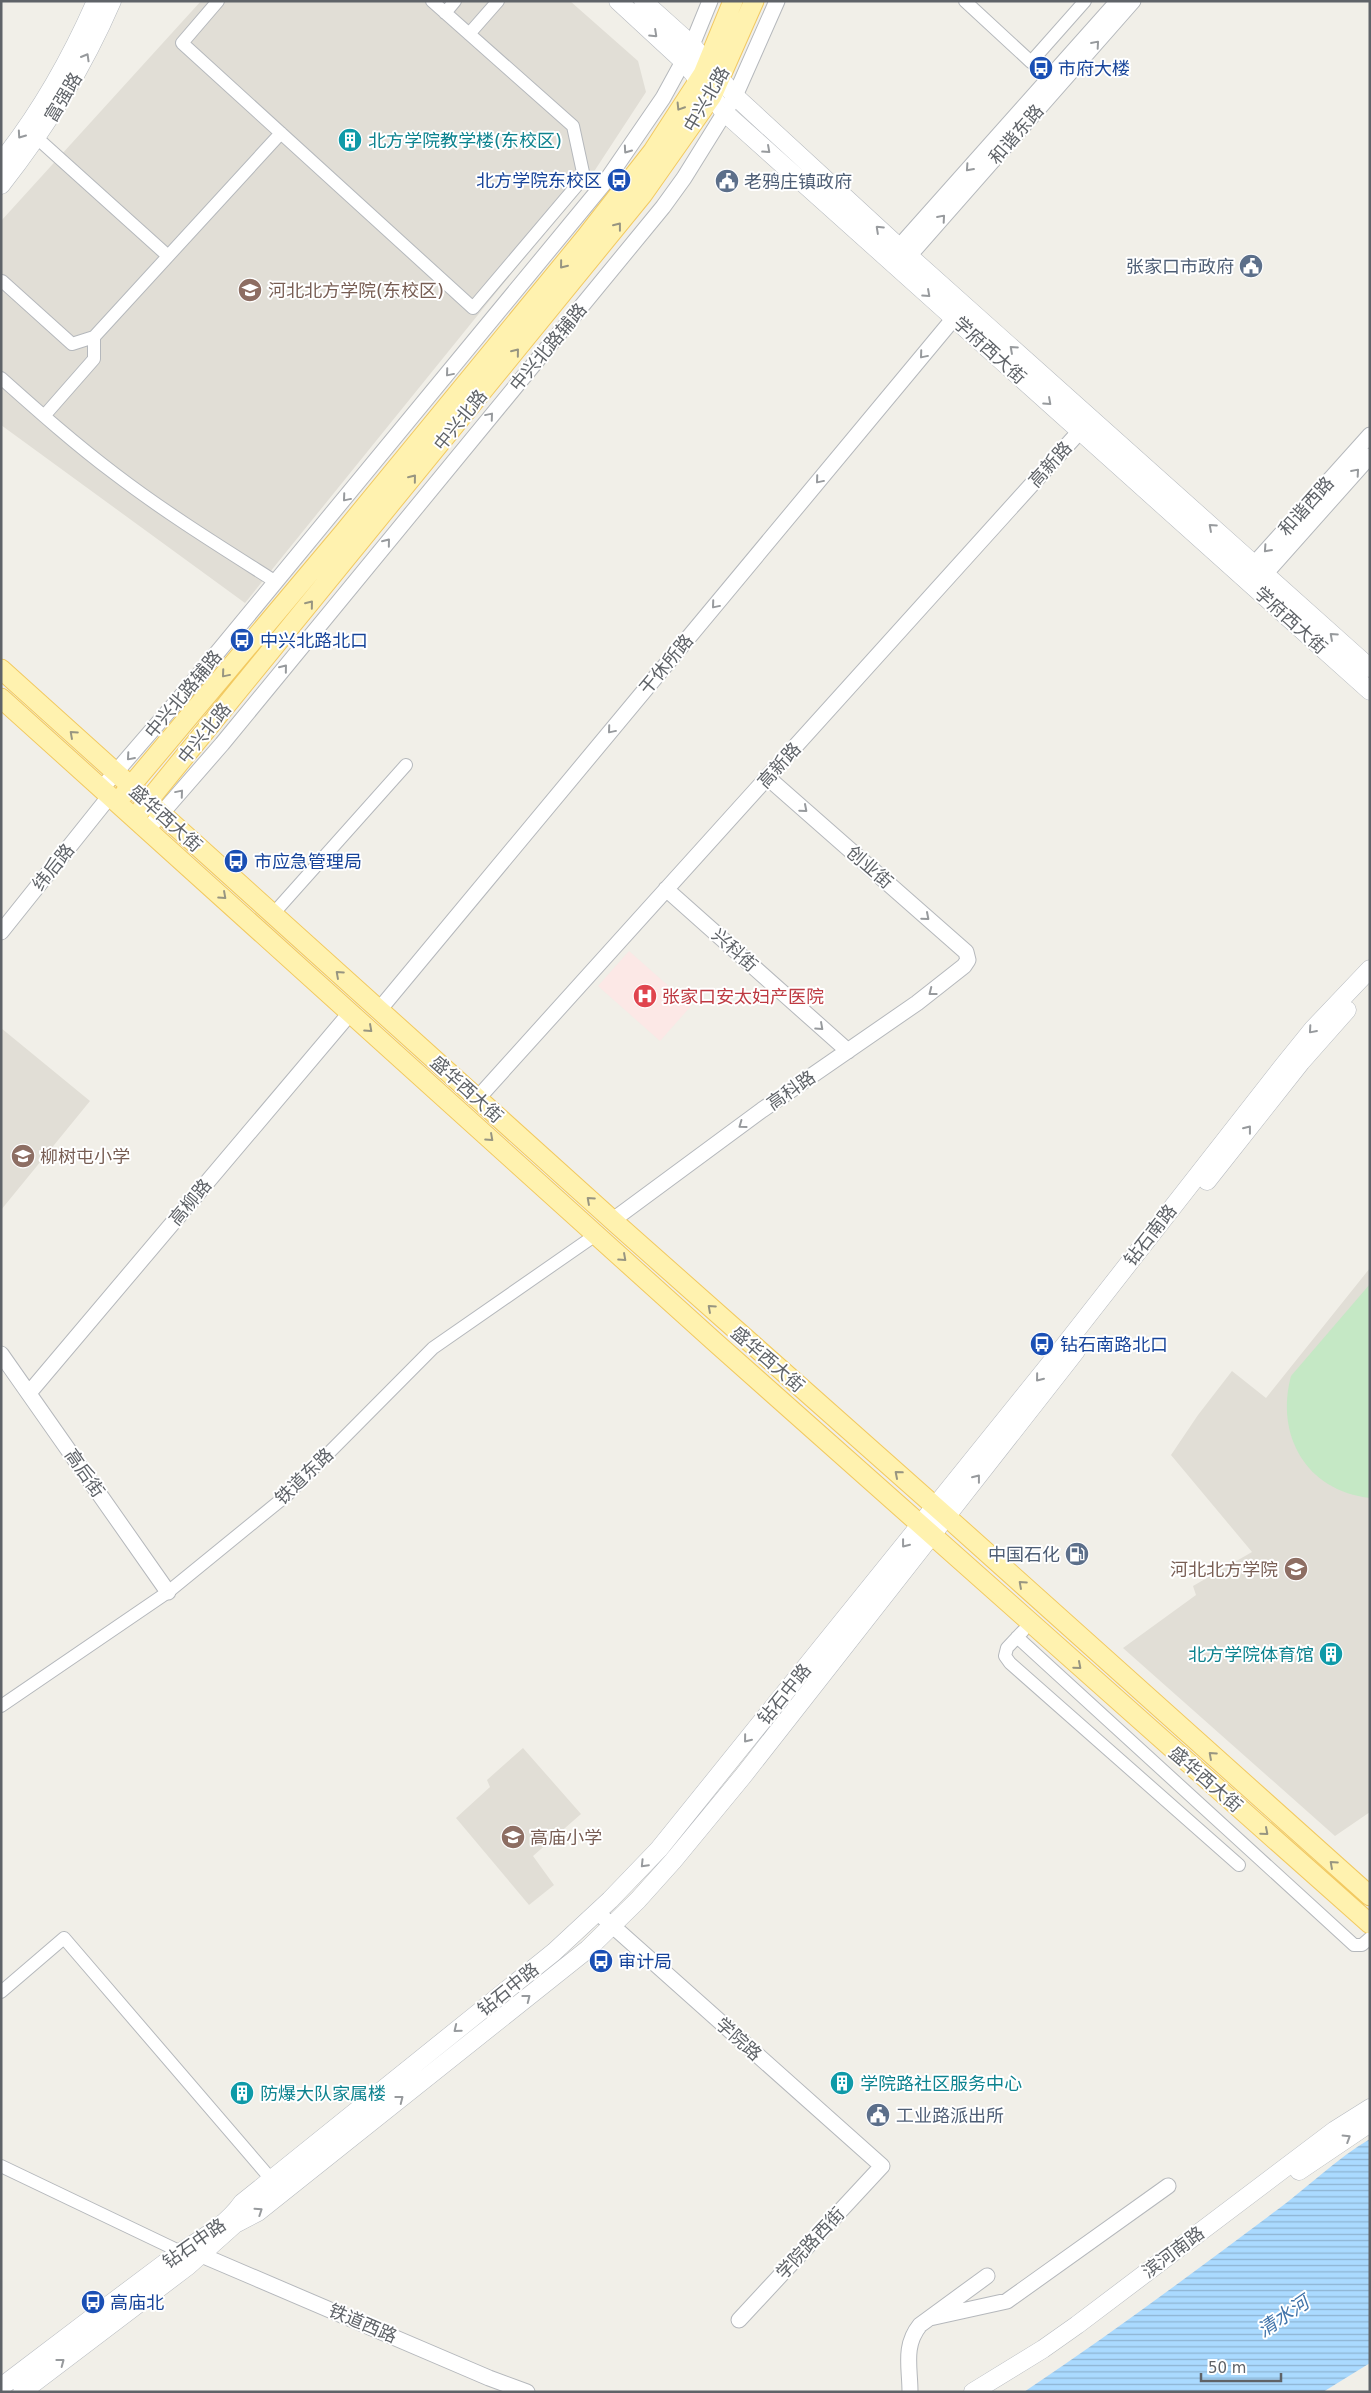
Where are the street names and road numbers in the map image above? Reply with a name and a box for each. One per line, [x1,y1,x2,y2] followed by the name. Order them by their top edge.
[679,63,733,135] street label: 中兴北路
[40,68,86,126] street label: 富强路
[984,100,1048,168] street label: 和谐东路
[505,299,591,395] street label: 中兴北路辅路
[950,312,1030,388] street label: 学府西大街
[429,385,491,455] street label: 中兴北路
[1024,437,1076,491] street label: 高新路
[1274,472,1338,540] street label: 和谐西路
[1251,582,1331,658] street label: 学府西大街
[635,630,697,698] street label: 干休所路
[140,646,226,742] street label: 中兴北路辅路
[173,698,235,768] street label: 中兴北路
[753,738,805,792] street label: 高新路
[126,780,206,856] street label: 盛华西大街
[28,839,78,895] street label: 纬后路
[843,841,897,893] street label: 创业街
[708,924,762,976] street label: 兴科街
[427,1051,507,1127] street label: 盛华西大街
[763,1066,819,1114] street label: 高科路
[165,1175,215,1229] street label: 高柳路
[1120,1200,1180,1270] street label: 钻石南路
[727,1322,809,1396] street label: 盛华西大街
[271,1443,337,1509] street label: 铁道东路
[61,1445,109,1501] street label: 高后街
[753,1659,815,1729] street label: 钻石中路
[1165,1742,1247,1816] street label: 盛华西大街
[473,1958,543,2020] street label: 钻石中路
[712,2013,766,2065] street label: 学院路
[772,2203,848,2283] street label: 学院路西街
[158,2214,230,2272] street label: 钻石中路
[1138,2222,1208,2282] street label: 滨河南路
[326,2299,400,2347] street label: 铁道西路

